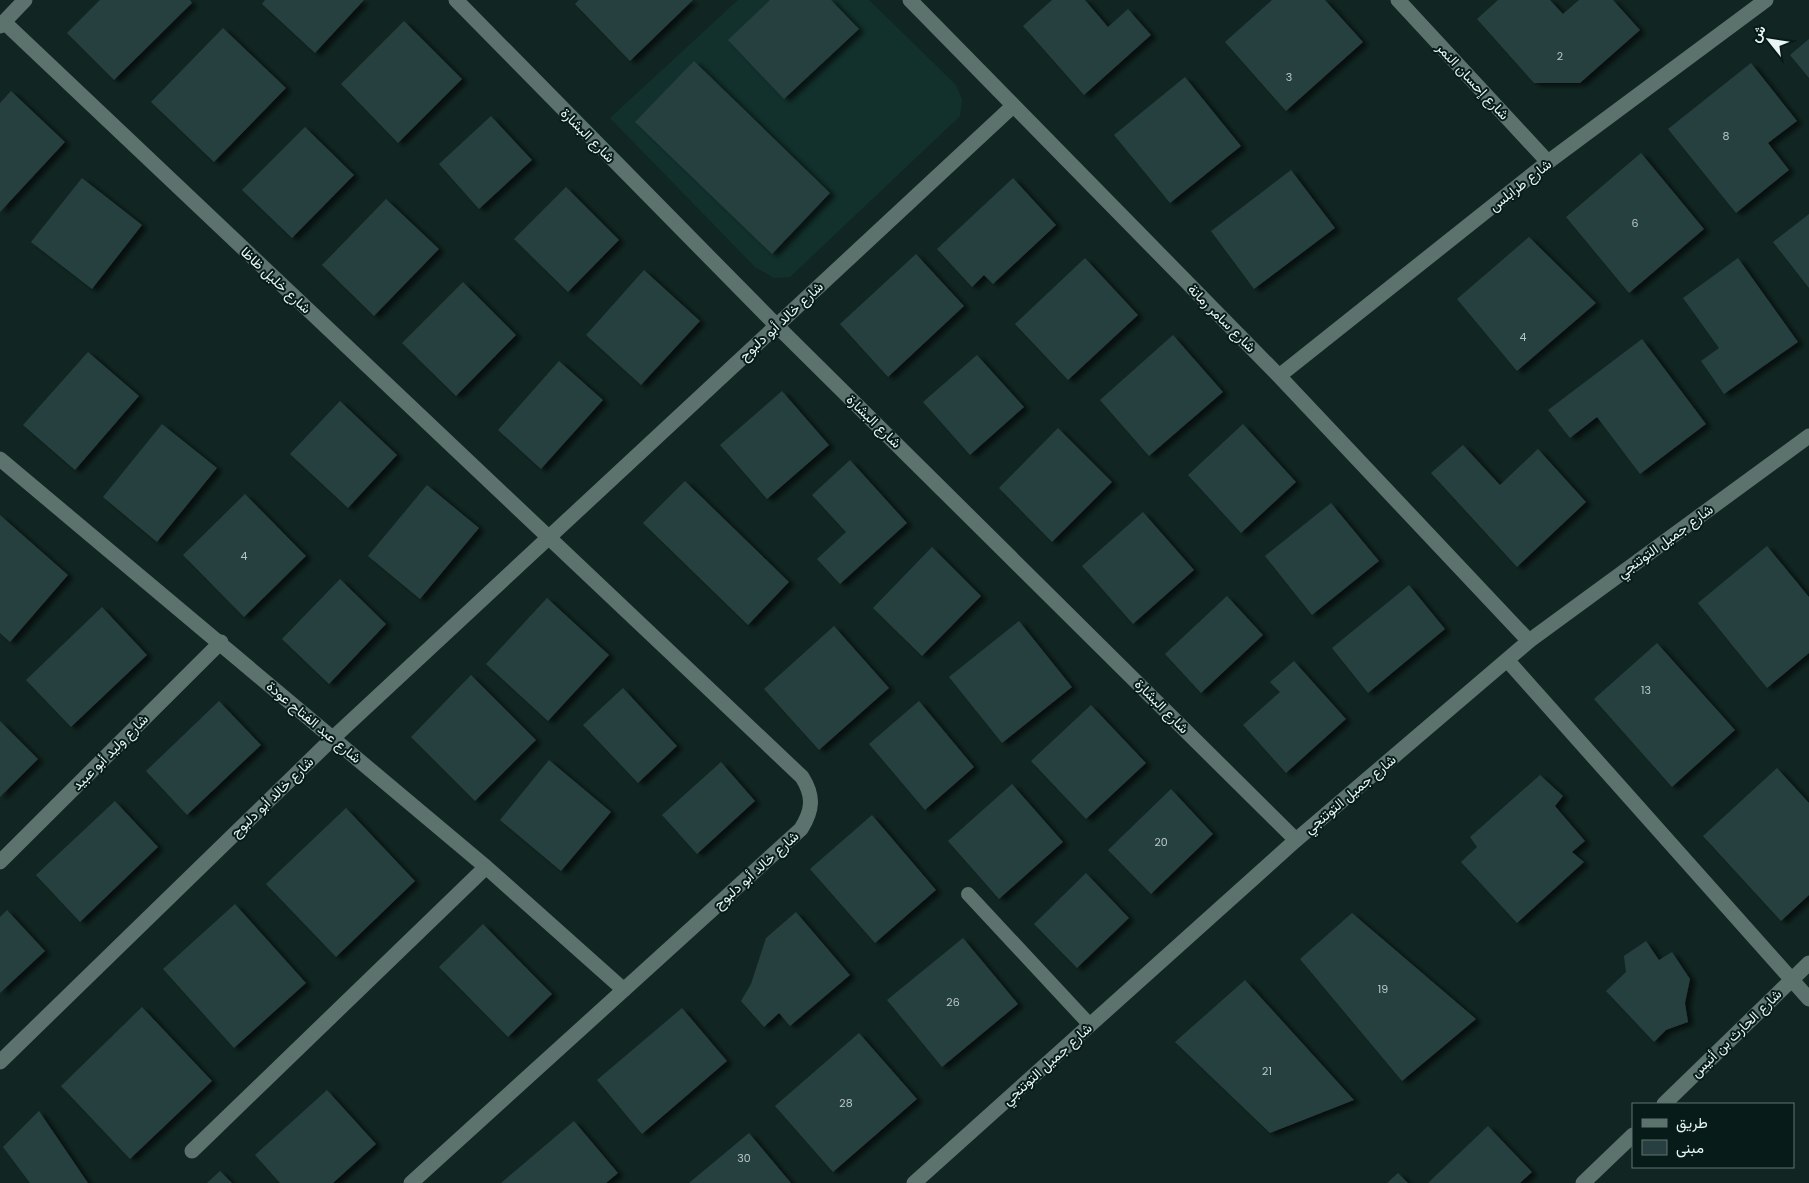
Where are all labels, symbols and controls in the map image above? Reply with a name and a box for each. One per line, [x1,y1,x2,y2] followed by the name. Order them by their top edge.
[1744,15,1794,65] north arrow
[1745,21,1771,46] text: ش
[1431,37,1514,125] street label: شارع إحسان النمر
[1557,48,1563,64] house number: 2
[1286,69,1292,85] house number: 3
[556,103,620,167] street label: شارع البشارة
[1723,128,1730,144] house number: 8
[1484,154,1556,217] street label: شارع طرابلس
[1632,215,1639,231] house number: 6
[236,242,316,319] street label: شارع خليل ظاظا
[734,277,828,366] street label: شارع خالد أبو دلبوح
[1183,279,1261,357] street label: شارع سامر رمانة
[1520,329,1527,345] house number: 4
[841,390,906,453] street label: شارع البشارة
[1613,499,1718,584] street label: شارع جميل التوتنجي
[241,548,248,564] house number: 4
[1130,674,1194,738] street label: شارع البشارة
[262,676,366,768] street label: شارع عبد الفتاح عودة
[1641,682,1651,698] house number: 13
[67,709,153,795] street label: شارع وليد أبو عبيد
[1300,750,1402,840] street label: شارع جميل التوتنجي
[226,752,319,843] street label: شارع خالد أبو دلبوح
[709,826,804,915] street label: شارع خالد أبو دلبوح
[1154,834,1168,850] house number: 20
[1378,981,1388,997] house number: 19
[1686,984,1787,1082] street label: شارع الحارث بن أنيس
[946,994,960,1010] house number: 26
[998,1018,1098,1111] street label: شارع جميل التوتنجي
[1262,1063,1272,1079] house number: 21
[839,1095,853,1111] house number: 28
[1632,1103,1794,1168] legend
[1676,1112,1708,1133] text: طريق
[1676,1137,1704,1158] text: مبنى
[737,1150,751,1166] house number: 30

